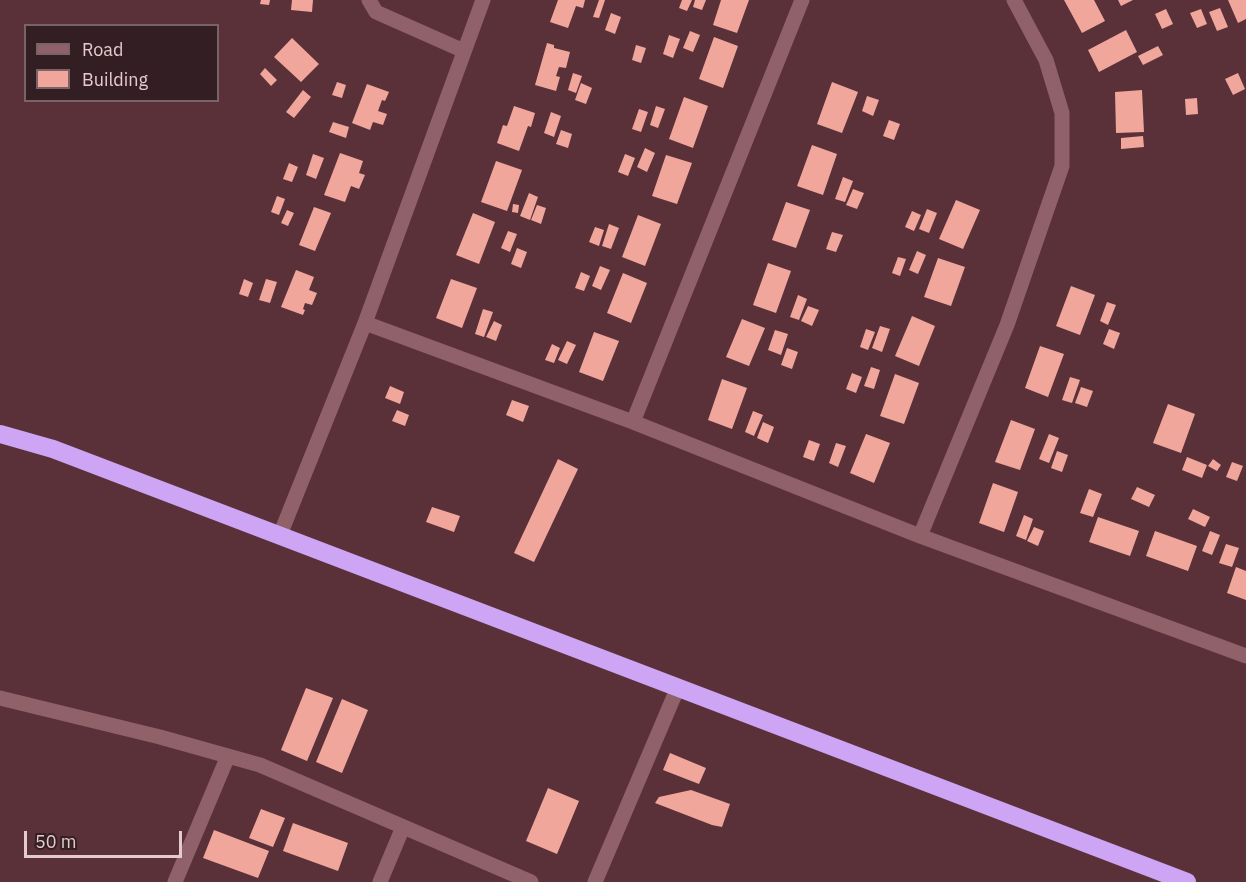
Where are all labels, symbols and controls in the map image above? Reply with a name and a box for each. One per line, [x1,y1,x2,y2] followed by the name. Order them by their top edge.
[24,24,219,102] legend
[82,38,123,61] text: Road
[82,68,148,91] text: Building
[27,819,184,857] scale bar
[35,830,77,853] text: 50 m

